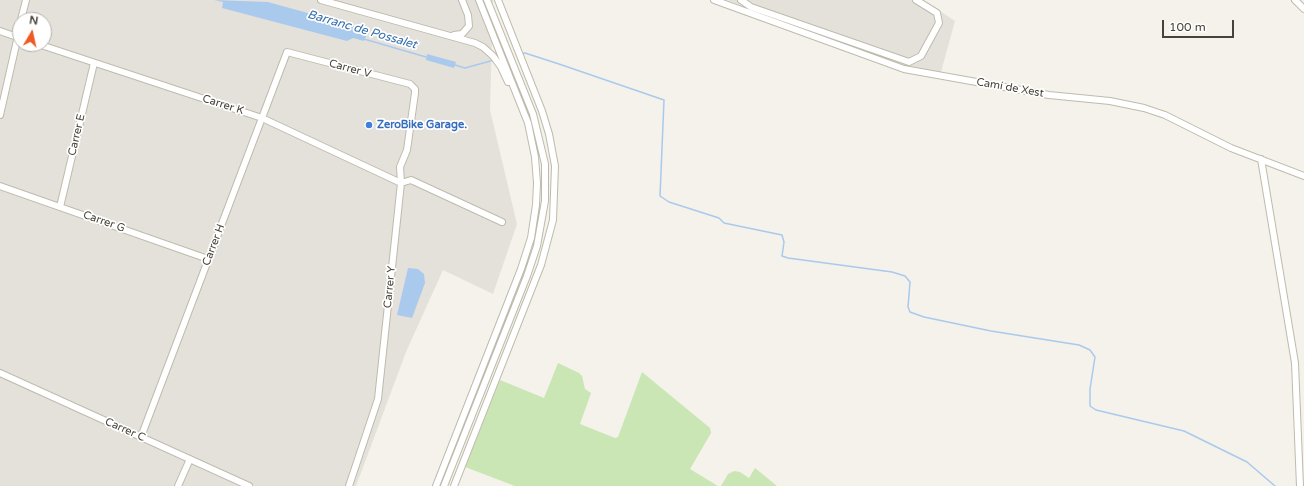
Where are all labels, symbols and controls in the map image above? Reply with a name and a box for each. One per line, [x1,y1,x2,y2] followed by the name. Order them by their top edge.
[306,7,418,53] water label: Barranc de Possalet
[12,12,52,52] north arrow
[1164,12,1236,38] scale bar
[28,14,39,28] text: N
[1169,20,1206,34] text: 100 m
[328,57,372,81] street label: Carrer V
[975,76,1045,100] street label: Camí de Xest
[201,92,245,118] street label: Carrer K
[66,113,88,157] street label: Carrer E
[377,118,467,132] place label: ZeroBike Garage.
[364,120,374,130] marker: ZeroBike Garage.
[81,209,127,235] street label: Carrer G
[200,222,228,268] street label: Carrer H
[381,265,399,309] street label: Carrer Y
[103,415,147,445] street label: Carrer C

